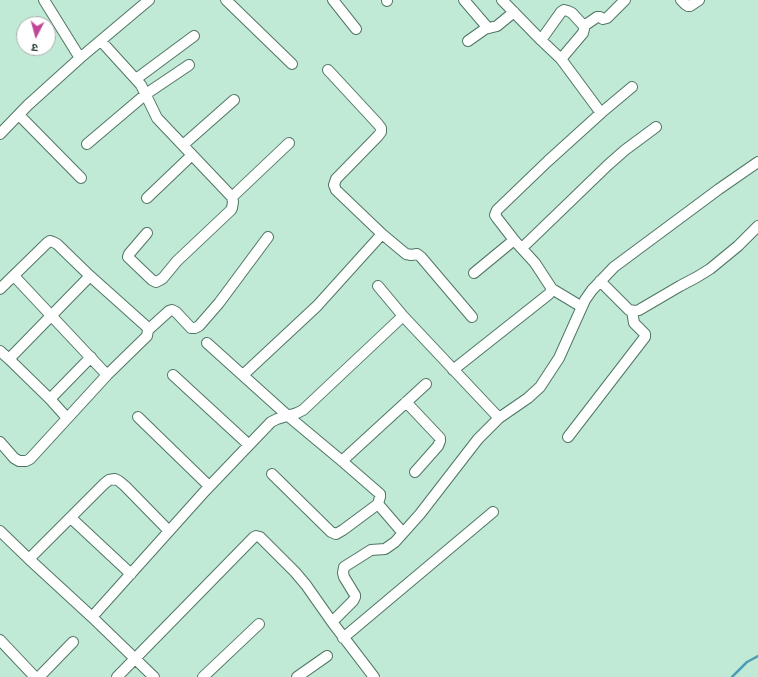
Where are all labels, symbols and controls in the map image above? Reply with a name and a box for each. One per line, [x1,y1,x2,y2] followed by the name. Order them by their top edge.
[16,16,56,56] north arrow
[31,41,39,54] text: उ

